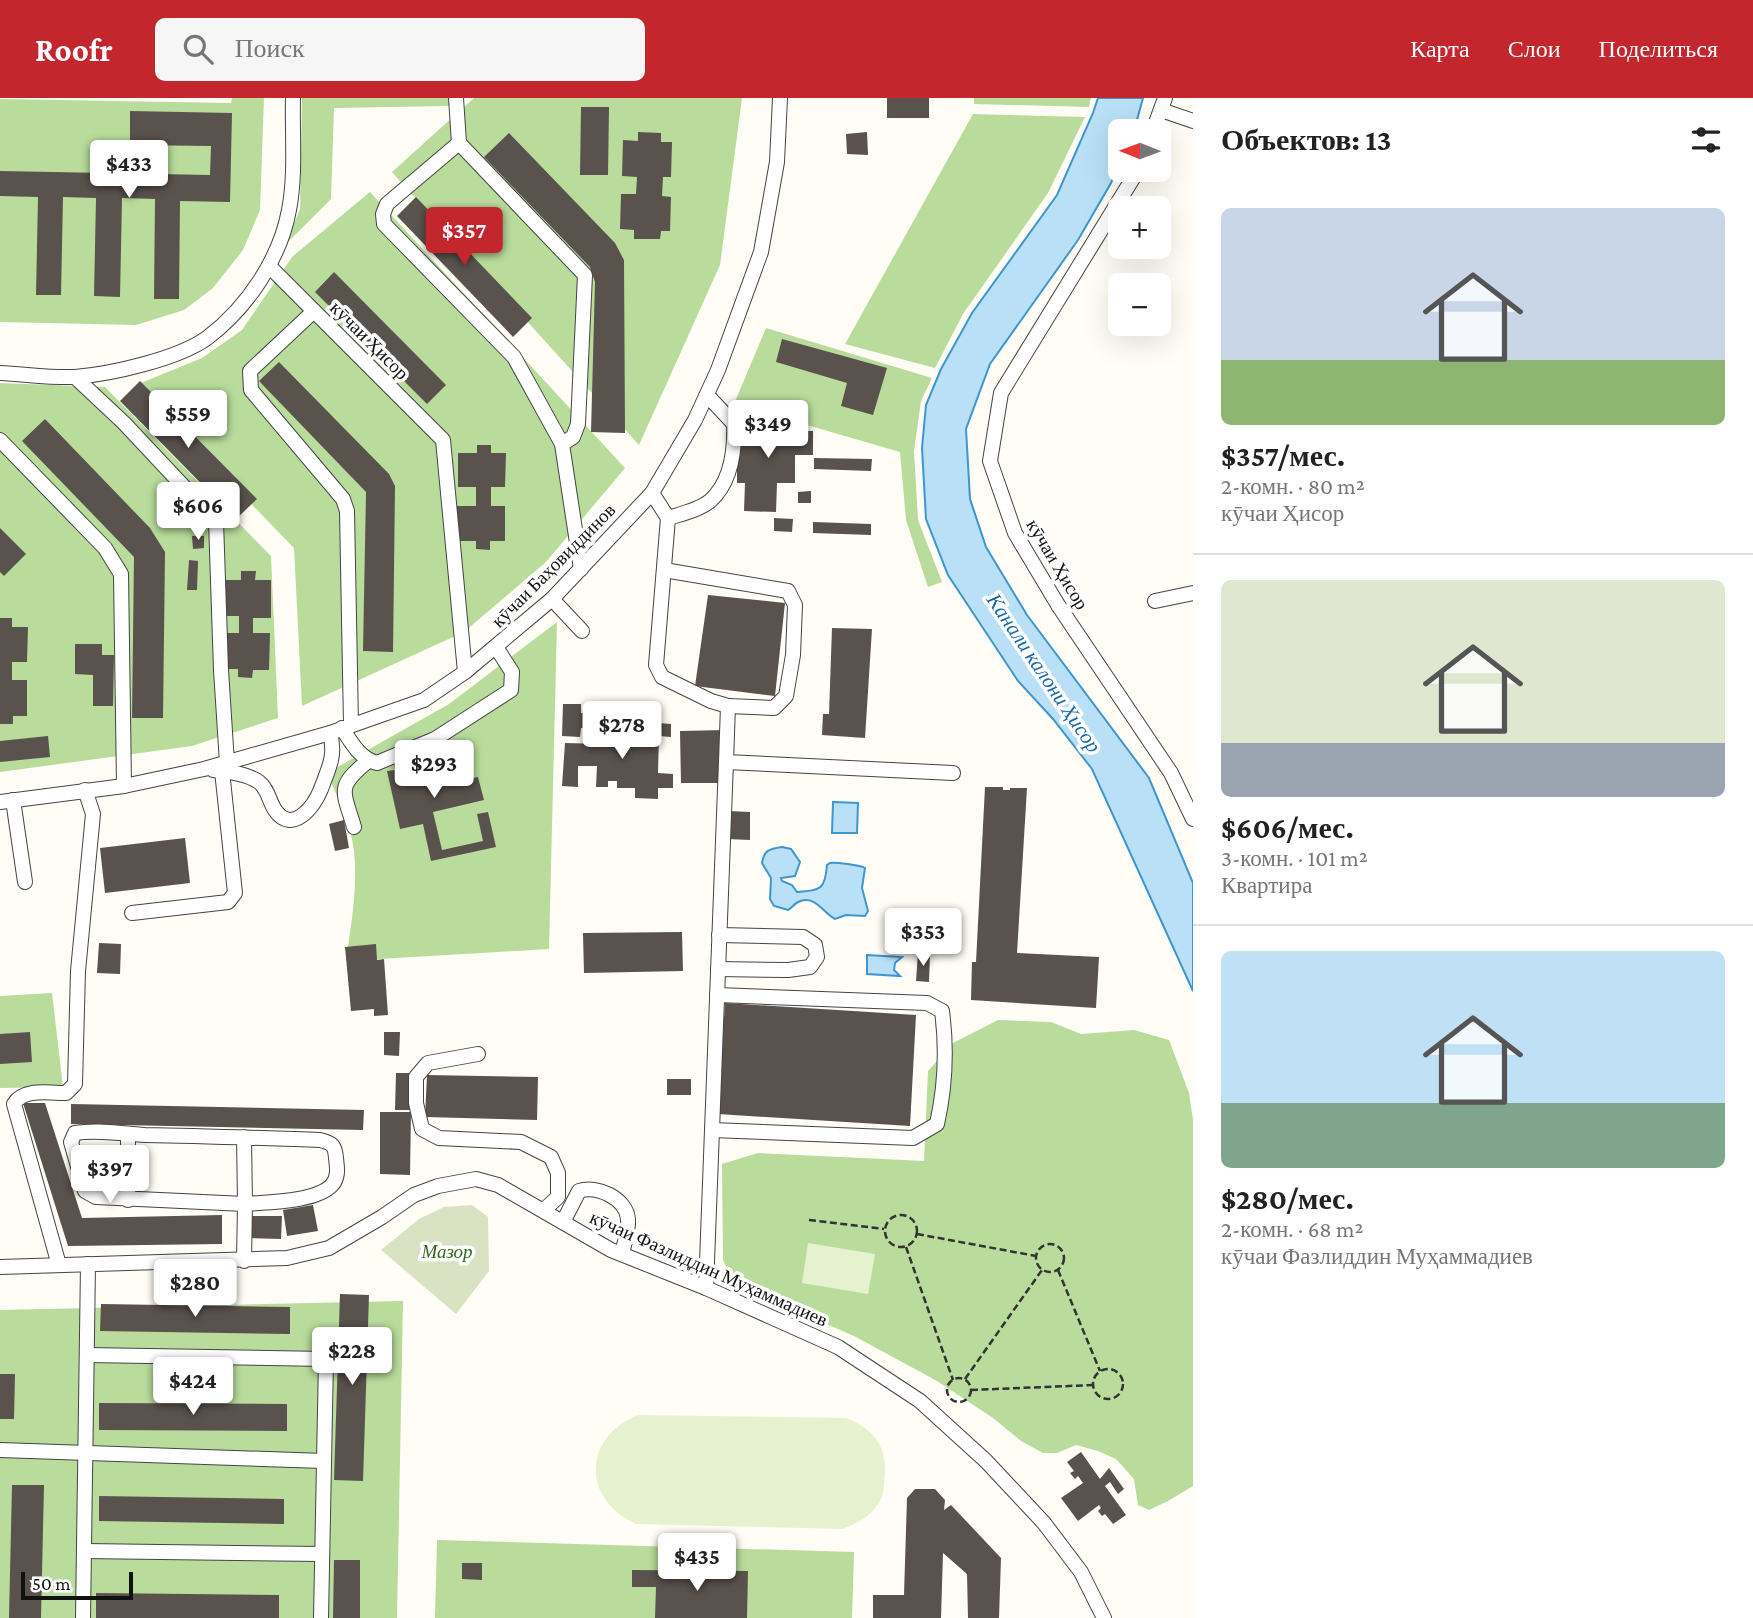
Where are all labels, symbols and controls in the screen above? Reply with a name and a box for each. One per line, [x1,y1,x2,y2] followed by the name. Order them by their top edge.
[155,18,645,81] search box
[179,30,217,68] icon: search
[35,31,113,68] text: Roofr
[235,34,305,63] text: Поиск
[1410,35,1470,62] text: Карта
[1508,35,1561,62] text: Слои
[1599,35,1718,62] text: Поделиться
[1108,119,1171,182] north arrow
[1108,119,1171,336] map controls
[1687,121,1725,159] icon: filters
[1221,123,1391,156] text: Объектов: 13
[88,140,170,200] pin: $433
[106,150,152,176] text: $433
[1108,196,1171,259] button: +
[423,208,505,267] pin: $357
[442,217,486,243] text: $357
[1410,254,1536,380] icon: home
[1108,273,1171,336] button: −
[326,297,413,384] street label: кӯчаи Ҳисор
[147,390,229,450] pin: $559
[165,400,211,426] text: $559
[727,400,809,460] pin: $349
[744,410,792,436] text: $349
[1221,439,1345,472] text: $357/мес.
[1221,473,1365,499] text: 2-комн. · 80 m²
[157,482,239,542] pin: $606
[173,492,223,518] text: $606
[487,499,620,631] street label: кӯчаи Баҳовиддинов
[1221,500,1344,526] text: кӯчаи Ҳисор
[1022,515,1093,613] street label: кӯчаи Ҳисор
[981,588,1106,757] water label: Канали калони Ҳисор
[1410,626,1536,752] icon: home
[581,702,663,761] pin: $278
[599,711,646,737] text: $278
[393,740,475,800] pin: $293
[411,750,457,776] text: $293
[1221,811,1354,844] text: $606/мес.
[1221,845,1368,871] text: 3-комн. · 101 m²
[1221,872,1312,898] text: Квартира
[882,908,964,968] pin: $353
[901,918,945,944] text: $353
[1410,997,1536,1123] icon: home
[69,1146,151,1205] pin: $397
[87,1155,133,1181] text: $397
[1221,1182,1354,1215] text: $280/мес.
[587,1206,831,1330] street label: кӯчаи Фазлиддин Муҳаммадиев
[1221,1216,1364,1242] text: 2-комн. · 68 m²
[420,1241,473,1262] park label: Мазор
[1221,1243,1533,1269] text: кӯчаи Фазлиддин Муҳаммадиев
[154,1260,236,1319] pin: $280
[170,1269,220,1295] text: $280
[311,1328,393,1387] pin: $228
[328,1337,376,1363] text: $228
[152,1358,234,1417] pin: $424
[169,1367,217,1393] text: $424
[656,1534,738,1593] pin: $435
[674,1543,720,1569] text: $435
[21,1569,133,1601] scale bar
[32,1573,71,1594] text: 50 m

